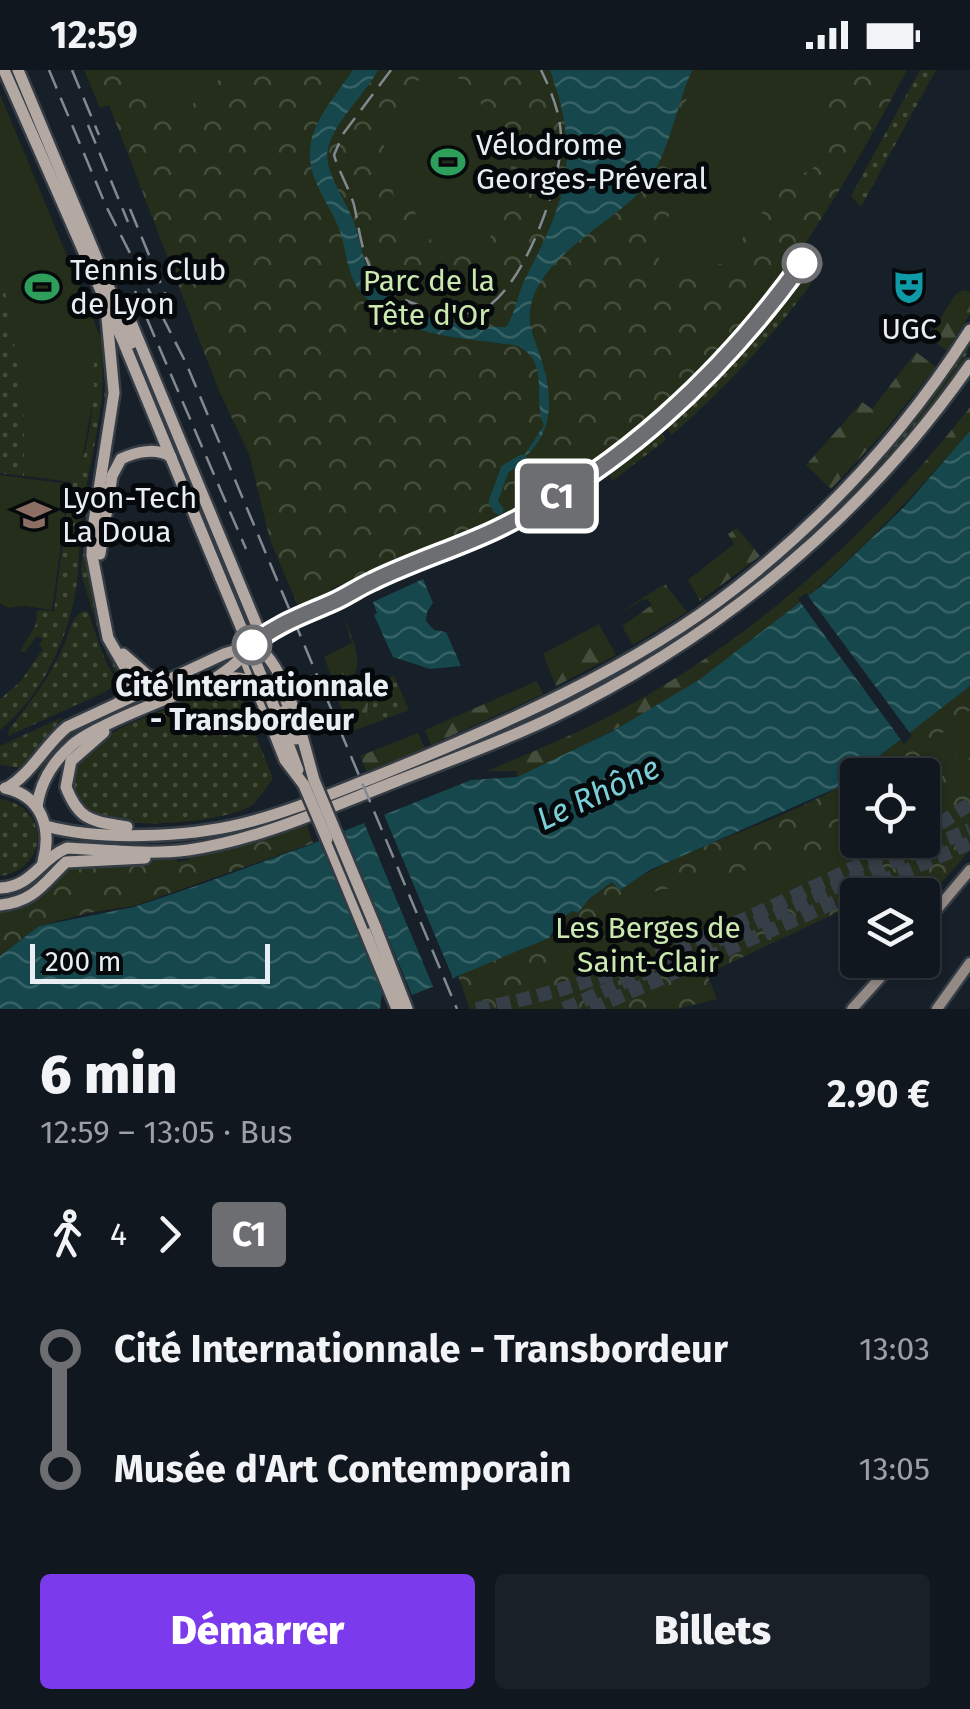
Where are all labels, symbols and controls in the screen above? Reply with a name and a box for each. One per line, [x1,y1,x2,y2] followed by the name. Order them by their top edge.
[50,12,138,58] text: 12:59
[476,127,707,197] place label: Vélodrome Georges-Préveral
[429,143,467,181] sports icon: Vélodrome Georges-Préveral
[783,244,821,282] unlabelled marker
[70,252,226,322] place label: Tennis Club de Lyon
[363,263,495,333] park label: Parc de la Tête d'Or
[23,268,61,306] sports icon: Tennis Club de Lyon
[890,268,928,306] theatre icon: UGC
[881,311,937,347] place label: UGC
[512,464,602,528] line badge: C1
[540,475,574,517] text: C1
[62,480,197,550] place label: Lyon-Tech La Doua
[15,496,53,534] school or university icon: Lyon-Tech La Doua
[233,626,271,664] marker: Cité Internationnale - Transbordeur
[115,668,389,738] place label: Cité Internationnale - Transbordeur
[531,748,665,838] water label: Le Rhône
[840,758,940,978] map controls
[840,758,940,858] button: locate
[840,878,940,978] button: layers
[555,910,741,980] park label: Les Berges de Saint-Clair
[30,939,270,984] scale bar
[45,945,122,978] text: 200 m
[40,1042,177,1108] text: 6 min
[827,1071,930,1117] text: 2.90 €
[40,1113,293,1151] text: 12:59 – 13:05 · Bus
[40,1207,95,1262] icon: walk
[142,1207,197,1262] icon: forward
[232,1213,266,1255] text: C1
[110,1215,127,1253] text: 4
[114,1326,728,1372] text: Cité Internationnale - Transbordeur
[859,1330,930,1368] text: 13:03
[114,1446,571,1492] text: Musée d'Art Contemporain
[859,1450,930,1488] text: 13:05
[40,1574,475,1689] button: Démarrer
[495,1574,930,1689] button: Billets

